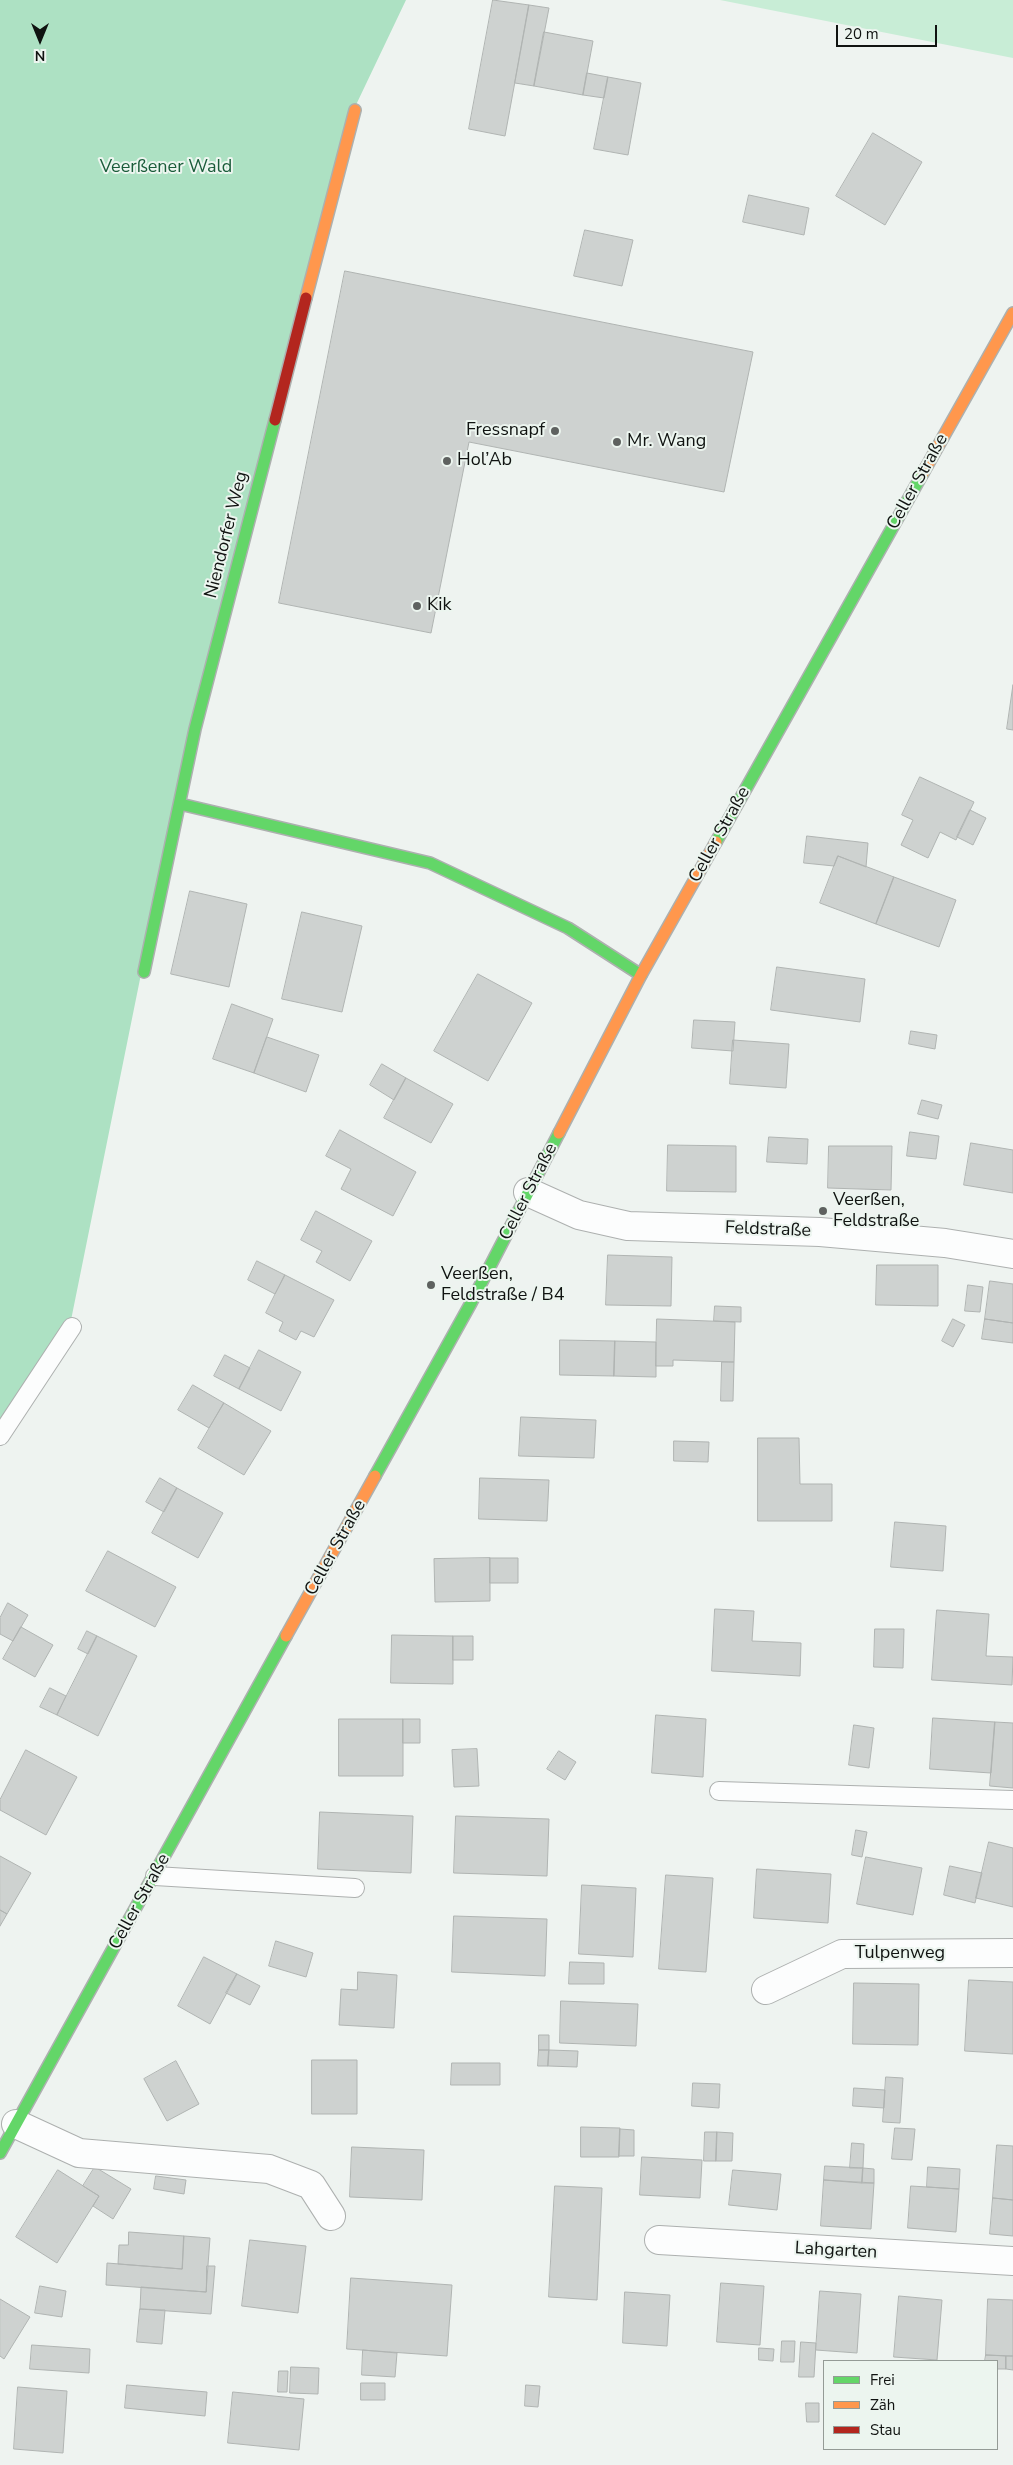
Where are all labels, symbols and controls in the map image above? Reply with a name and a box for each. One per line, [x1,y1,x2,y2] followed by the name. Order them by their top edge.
[15,15,65,65] north arrow
[838,15,939,47] scale bar
[844,24,879,44] text: 20 m
[35,46,45,65] text: N
[100,157,232,179] park label: Veerßener Wald
[466,420,545,442] place label: Fressnapf
[549,425,561,437] marker: Fressnapf
[883,430,953,534] street label: Celler Straße
[627,431,706,453] place label: Mr. Wang
[611,436,623,448] marker: Mr. Wang
[457,450,512,472] place label: Hol’Ab
[441,455,453,467] marker: Hol’Ab
[201,469,253,601] street label: Niendorfer Weg
[427,595,451,617] place label: Kik
[411,600,423,612] marker: Kik
[685,783,755,887] street label: Celler Straße
[495,1140,563,1244] street label: Celler Straße
[833,1190,919,1232] place label: Veerßen, Feldstraße
[817,1205,829,1217] marker: Veerßen, Feldstraße
[725,1218,811,1242] street label: Feldstraße
[441,1264,565,1306] place label: Veerßen, Feldstraße / B4
[425,1279,437,1291] marker: Veerßen, Feldstraße / B4
[301,1496,371,1600] street label: Celler Straße
[105,1850,175,1954] street label: Celler Straße
[855,1943,945,1965] street label: Tulpenweg
[794,2238,878,2264] street label: Lahgarten
[823,2360,998,2450] legend
[870,2370,895,2390] text: Frei
[870,2395,895,2415] text: Zäh
[870,2420,901,2440] text: Stau

